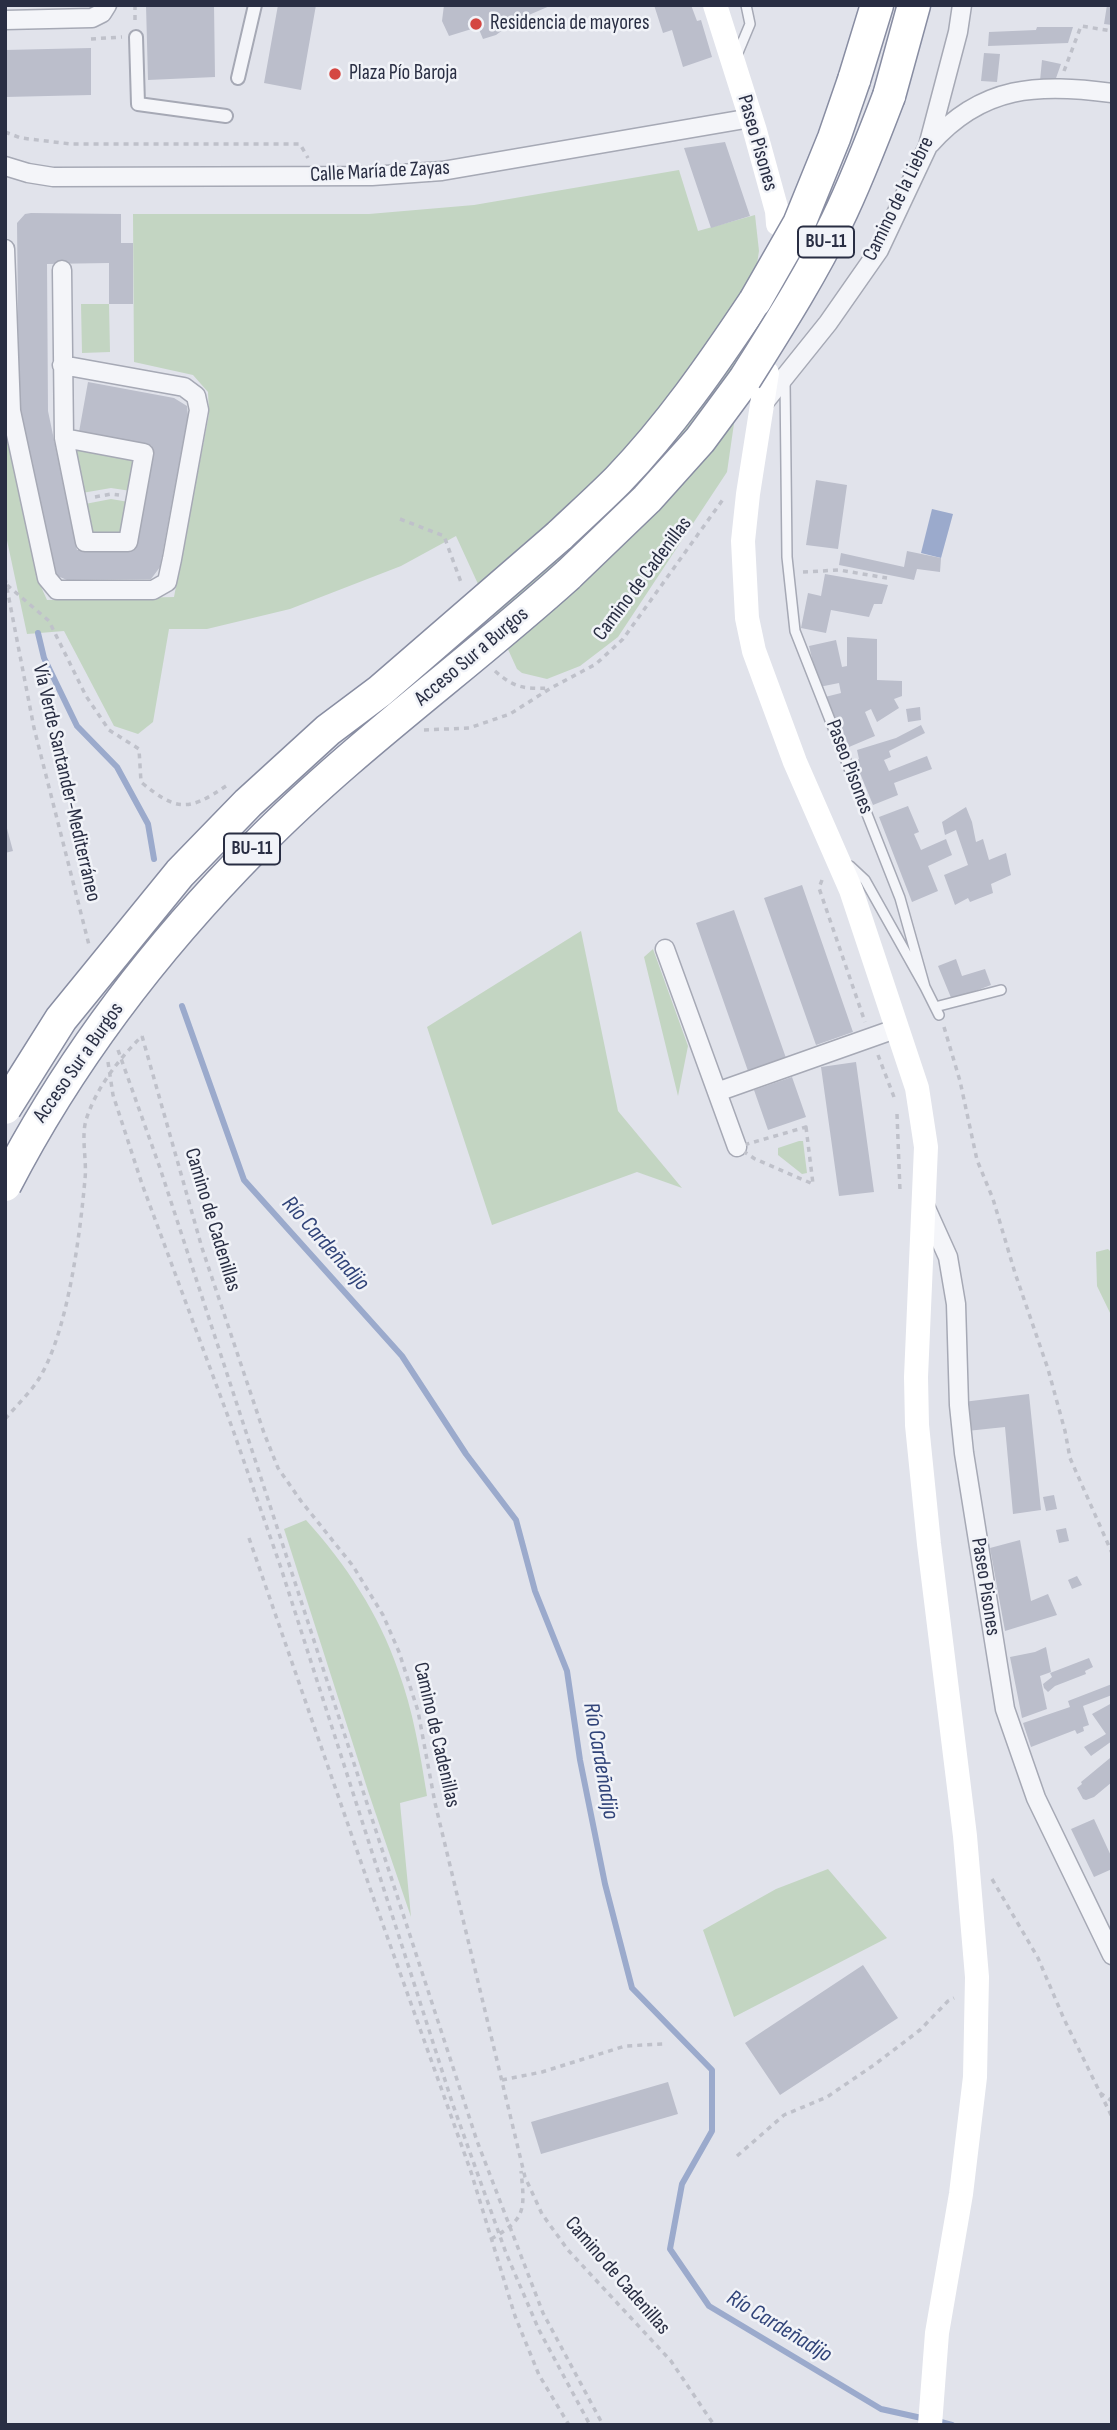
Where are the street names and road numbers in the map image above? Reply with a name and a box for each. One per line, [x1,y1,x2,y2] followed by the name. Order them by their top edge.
[731,92,783,194] street label: Paseo Pisones
[858,133,940,265] street label: Camino de la Liebre
[310,156,450,188] street label: Calle María de Zayas
[798,226,854,258] road number: BU-11
[588,512,698,646] street label: Camino de Cadenillas
[410,602,534,712] street label: Acceso Sur a Burgos
[26,662,106,904] street label: Vía Verde Santander-Mediterráneo
[820,716,878,818] street label: Paseo Pisones
[224,834,280,864] road number: BU-11
[28,998,130,1128] street label: Acceso Sur a Burgos
[178,1145,246,1295] street label: Camino de Cadenillas
[965,1536,1005,1638] street label: Paseo Pisones
[407,1660,465,1810] street label: Camino de Cadenillas
[559,2212,675,2340] street label: Camino de Cadenillas

